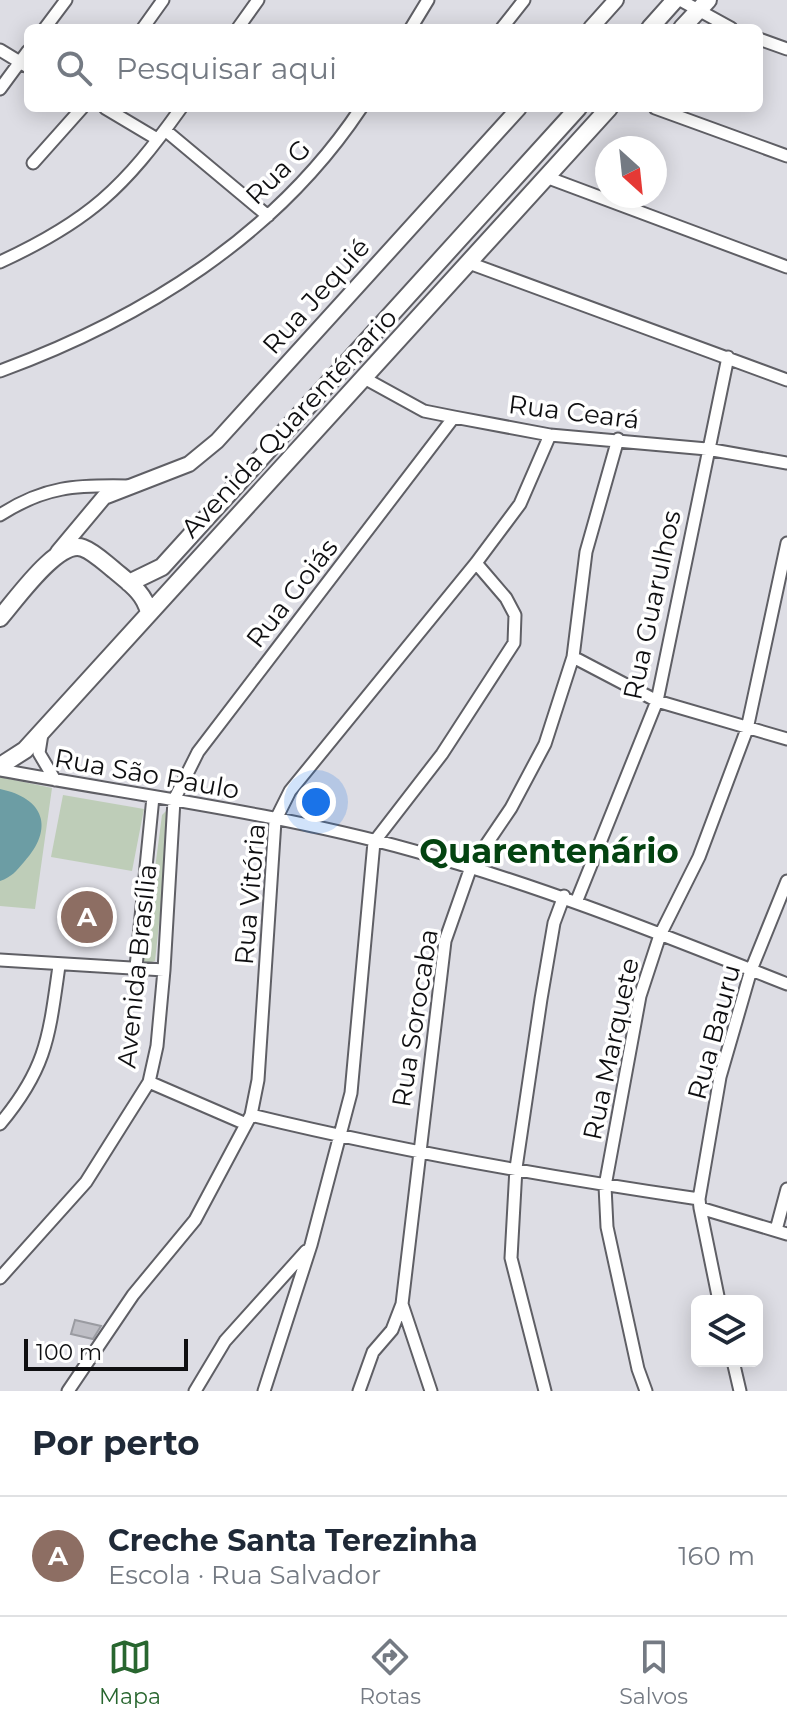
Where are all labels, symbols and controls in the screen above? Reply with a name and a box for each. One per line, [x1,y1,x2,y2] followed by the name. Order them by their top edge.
[24,24,763,112] search box
[52,46,96,90] icon: search
[116,50,337,87] text: Pesquisar aqui
[239,133,317,211] street label: Rua G
[595,136,667,208] north arrow
[256,231,376,361] street label: Rua Jequié
[174,302,404,544] street label: Avenida Quarenténario
[507,388,641,436] street label: Rua Ceará
[616,507,688,703] street label: Rua Guarulhos
[239,532,345,654] street label: Rua Goiás
[52,742,242,806] street label: Rua São Paulo
[296,782,336,822] your location
[228,822,272,966] street label: Rua Vitória
[419,830,679,872] district label: Quarentenário
[110,862,164,1070] street label: Avenida Brasília
[61,887,113,947] pin: A
[385,927,445,1109] street label: Rua Sorocaba
[576,955,646,1143] street label: Rua Marquete
[681,961,747,1103] street label: Rua Bauru
[691,1295,763,1367] map controls
[691,1295,763,1367] button: layers
[24,1335,188,1371] scale bar
[36,1339,102,1366] text: 100 m
[32,1422,200,1464] text: Por perto
[108,1522,478,1559] text: Creche Santa Terezinha
[48,1540,68,1572] text: A
[678,1540,755,1572] text: 160 m
[108,1559,381,1591] text: Escola · Rua Salvador
[99,1635,161,1710] tab: Mapa
[359,1635,421,1710] tab: Rotas
[619,1635,688,1710] tab: Salvos

